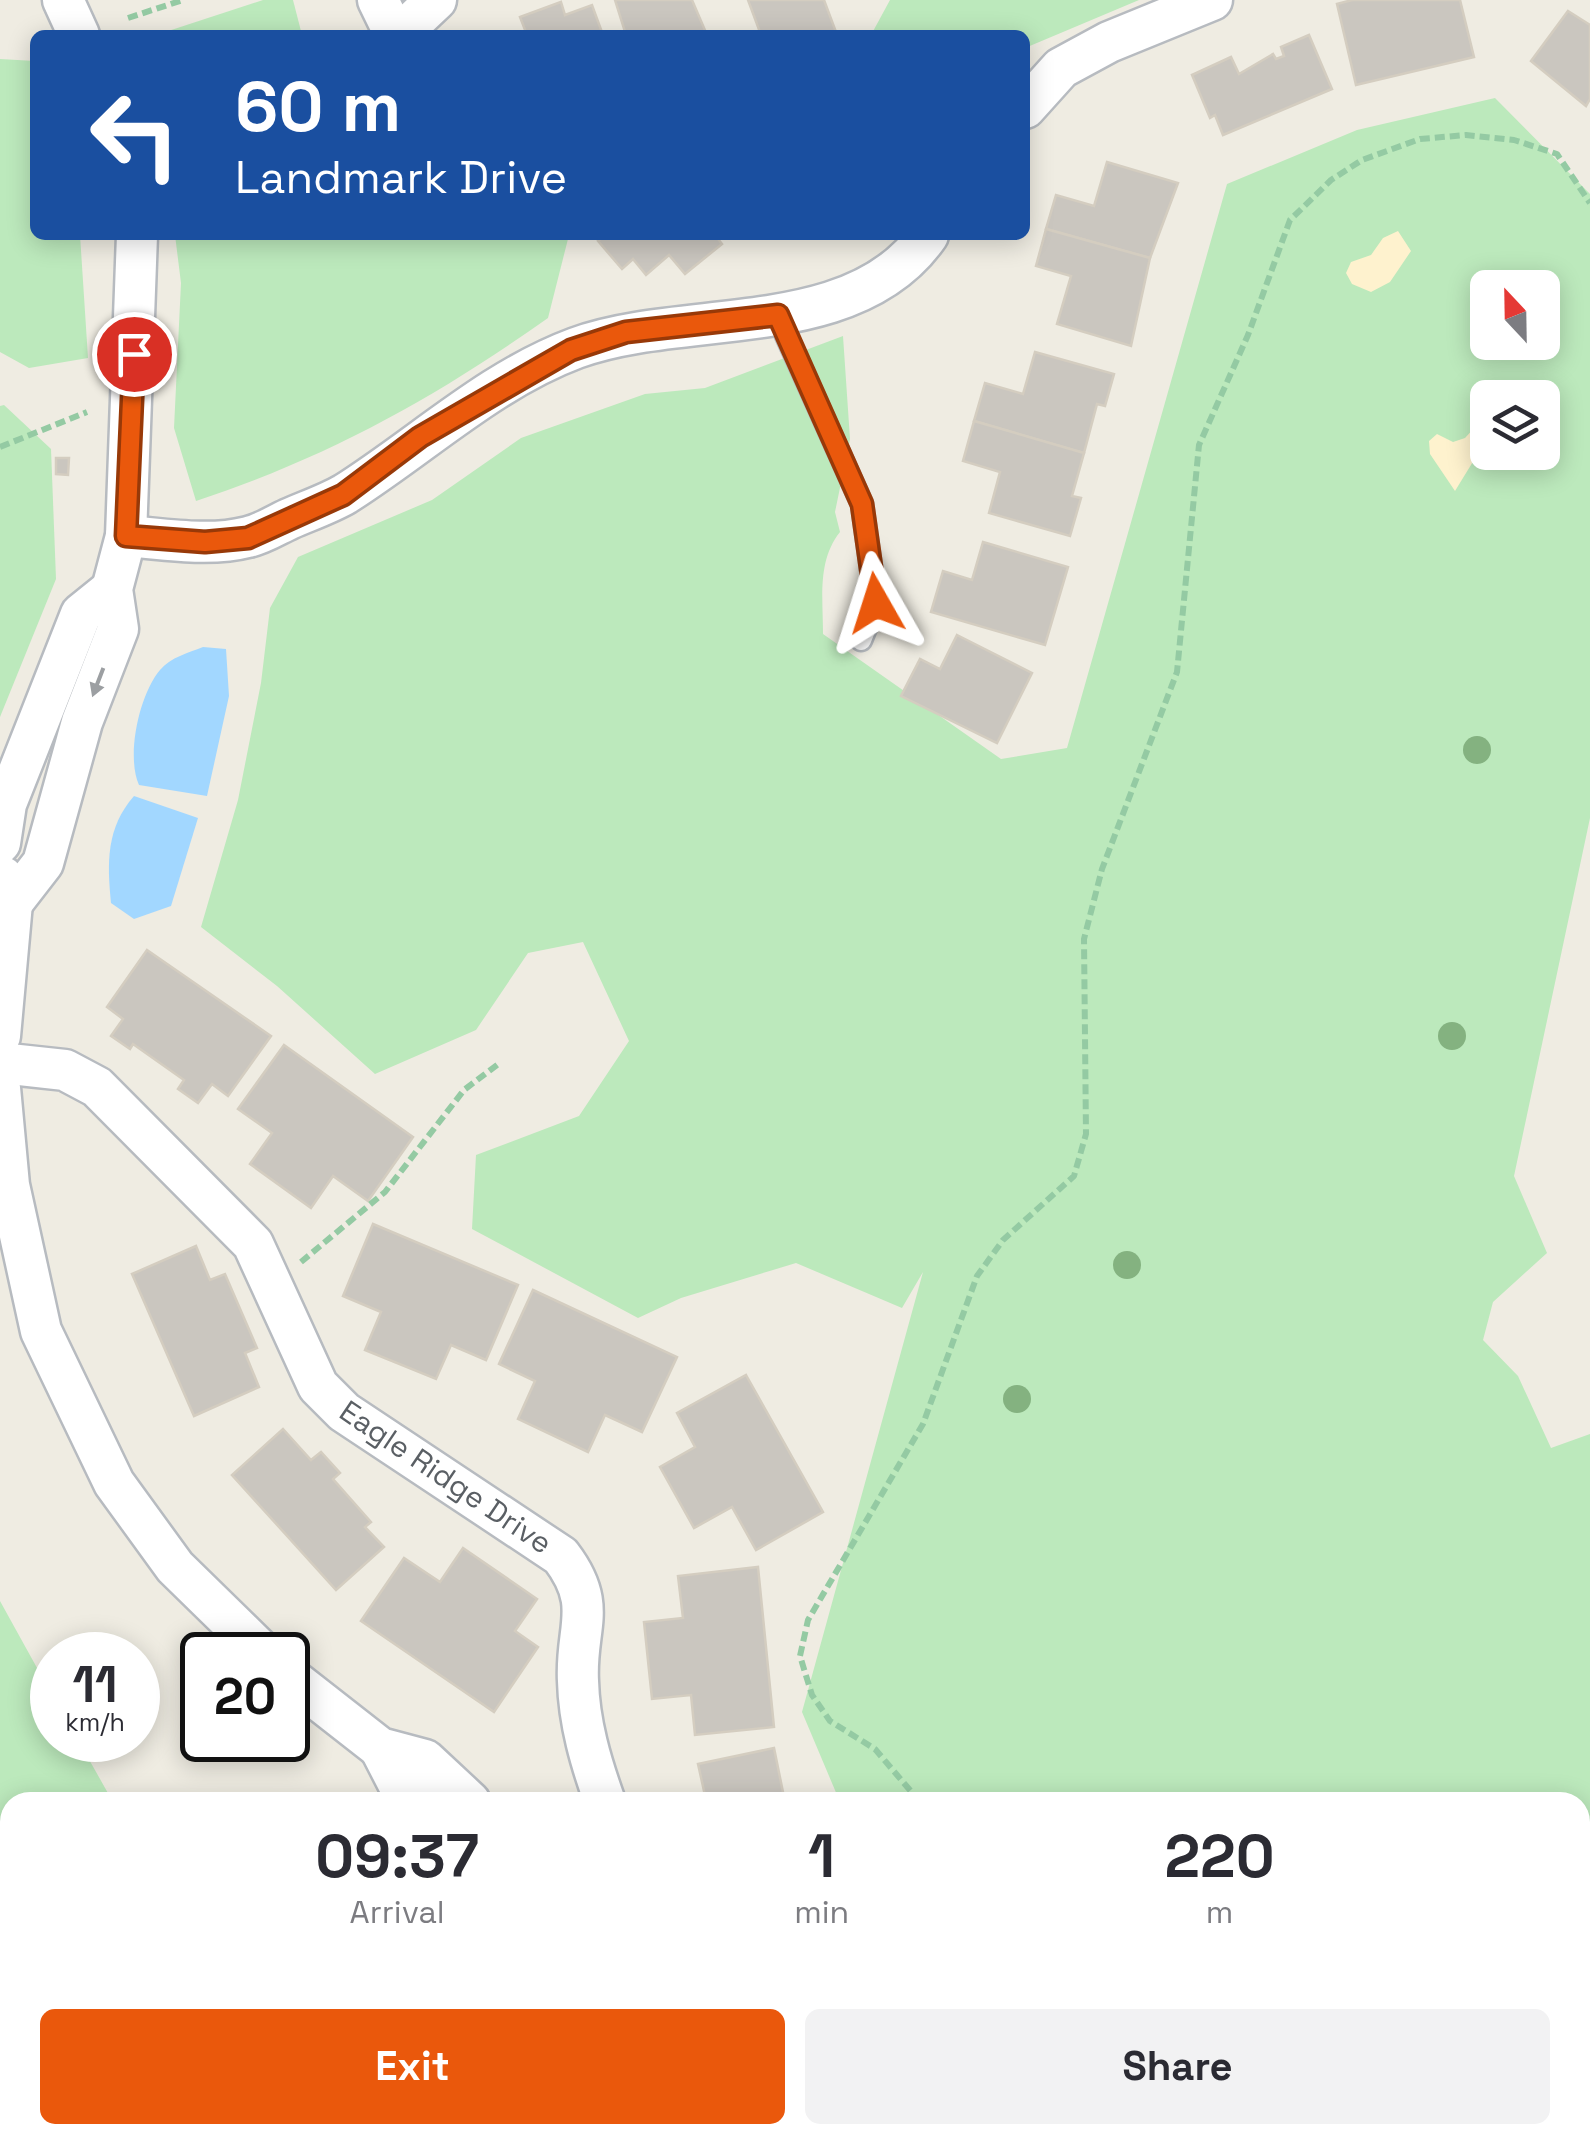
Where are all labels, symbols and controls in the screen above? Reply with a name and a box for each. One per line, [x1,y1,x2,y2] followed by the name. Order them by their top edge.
[235,62,401,151] text: 60 m
[70,70,200,200] icon: left
[235,149,567,206] text: Landmark Drive
[1470,270,1560,360] north arrow
[1470,270,1560,470] map controls
[92,312,177,397] pin
[107,327,162,382] icon: arrive
[1470,380,1560,470] button: layers
[824,551,928,655] position arrow
[89,668,105,698] one-way arrow
[332,1391,560,1563] street label: Eagle Ridge Drive
[180,1632,310,1762] speed limit sign: 20
[72,1653,118,1717] text: 11
[65,1706,125,1738] text: km/h
[315,1818,479,1895] text: 09:37
[808,1818,835,1895] text: 1
[1164,1818,1275,1895] text: 220
[350,1892,445,1932] text: Arrival
[794,1892,849,1932] text: min
[1206,1892,1233,1932] text: m
[40,2009,785,2124] button: Exit
[805,2009,1550,2124] button: Share

